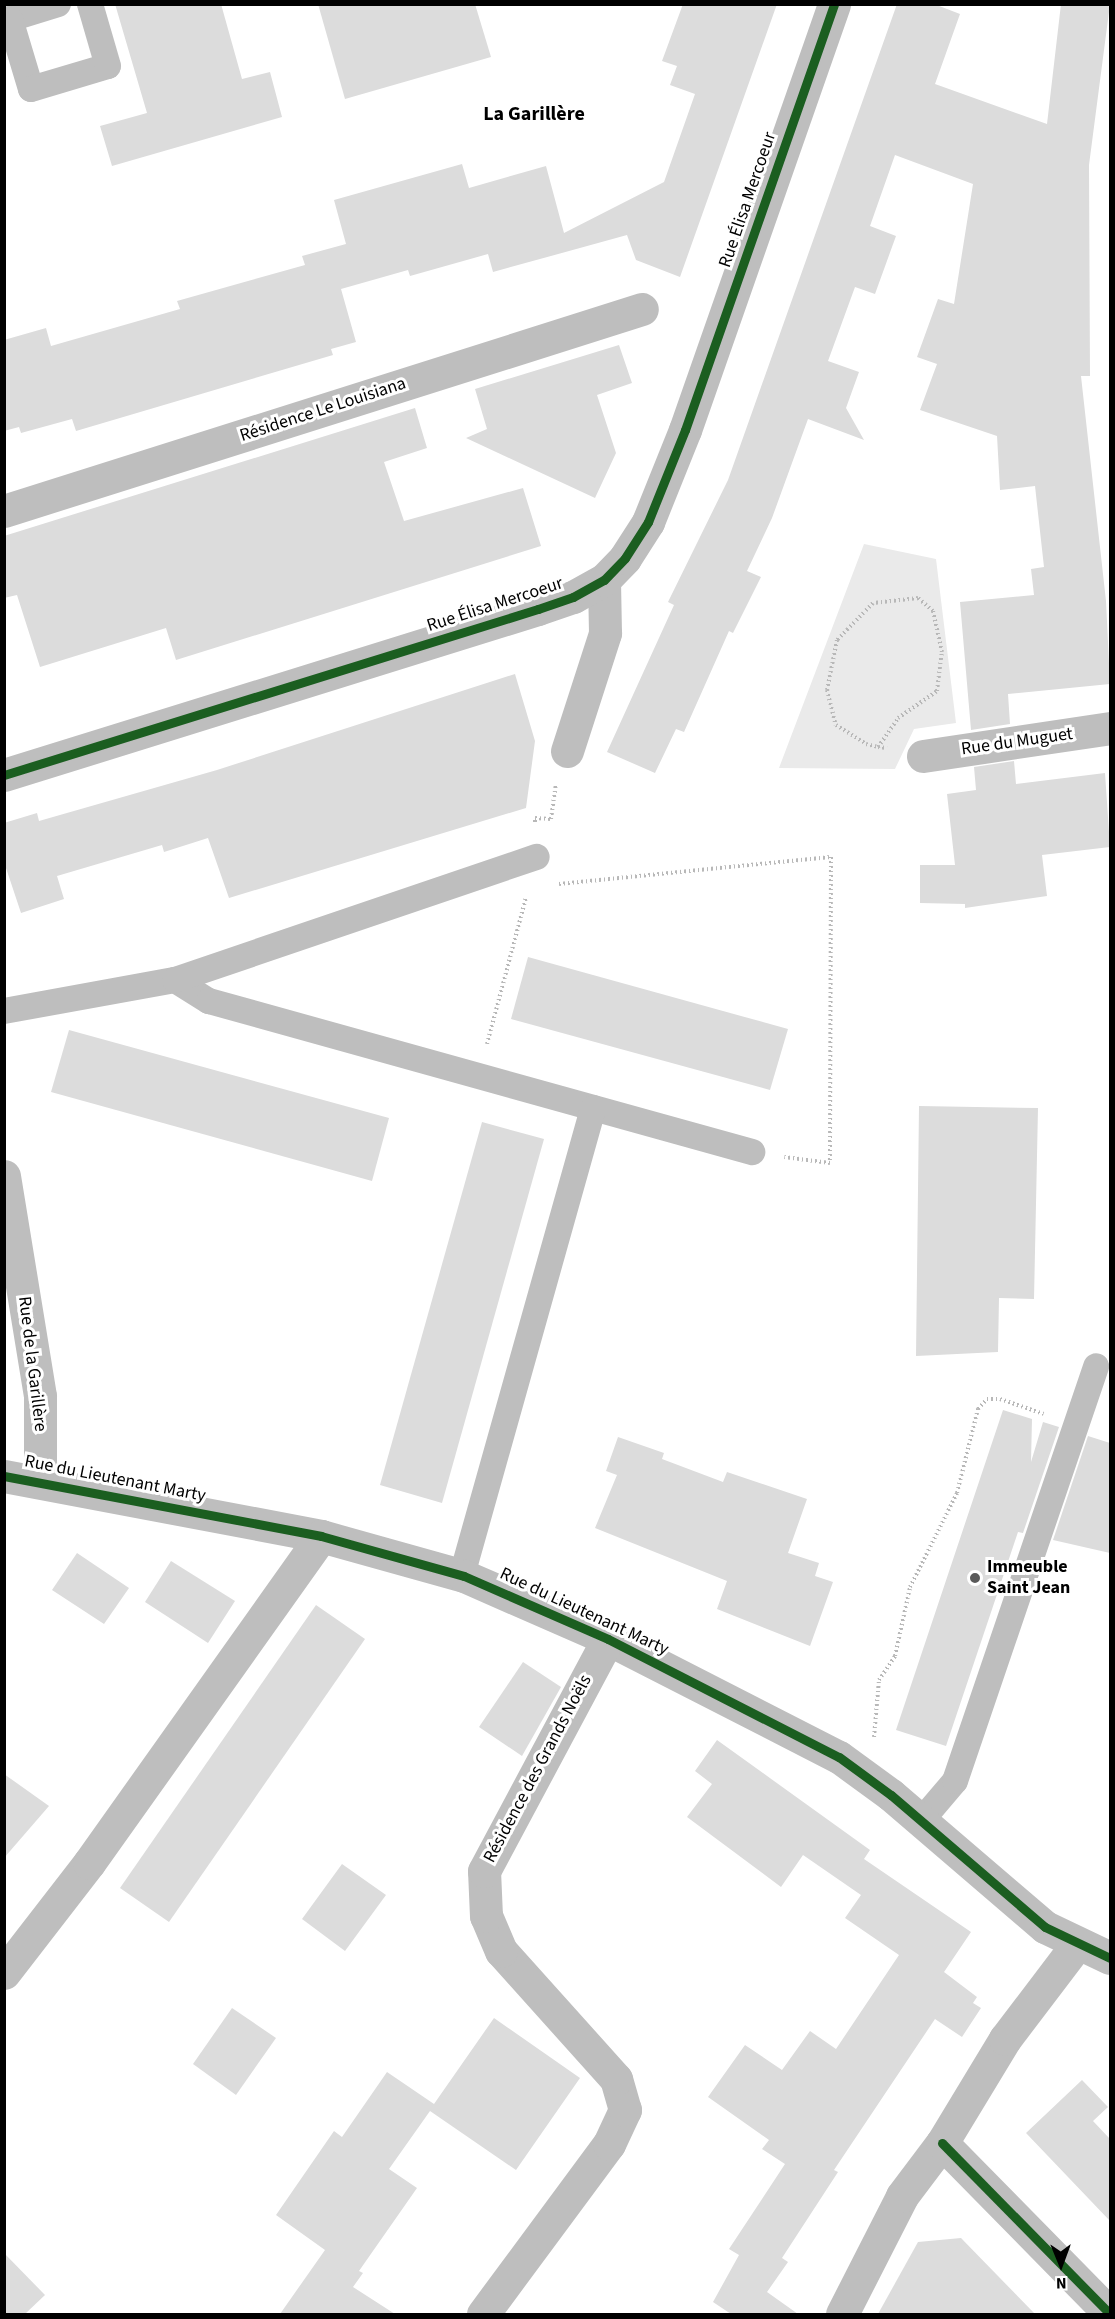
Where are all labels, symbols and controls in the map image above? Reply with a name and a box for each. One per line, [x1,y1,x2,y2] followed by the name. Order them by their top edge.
[483,102,585,126] district label: La Garillère
[715,129,781,271] street label: Rue Élisa Mercoeur
[237,373,409,447] street label: Résidence Le Louisiana
[424,573,566,637] street label: Rue Élisa Mercoeur
[960,723,1074,761] street label: Rue du Muguet
[13,1295,51,1433] street label: Rue de la Garillère
[23,1451,207,1507] street label: Rue du Lieutenant Marty
[987,1557,1070,1600] place label: Immeuble Saint Jean
[496,1563,672,1661] street label: Rue du Lieutenant Marty
[968,1571,982,1585] marker: Immeuble Saint Jean
[479,1671,597,1867] street label: Résidence des Grands Noëls
[1031,2235,1091,2295] north arrow
[1056,2272,1067,2294] text: N

